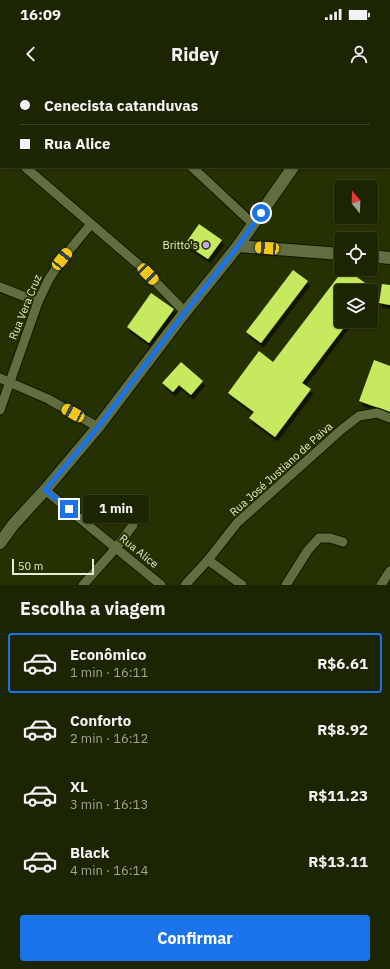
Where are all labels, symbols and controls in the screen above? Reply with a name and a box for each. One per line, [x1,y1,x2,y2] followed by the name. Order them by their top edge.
[20,5,61,24] text: 16:09
[20,43,42,65] icon: back
[171,43,219,66] text: Ridey
[348,43,370,65] icon: person
[44,96,198,115] text: Cenecista catanduvas
[44,134,110,153] text: Rua Alice
[334,180,378,224] north arrow
[334,180,378,328] map controls
[252,204,270,222] route start
[334,232,378,276] button: locate
[162,238,198,252] place label: Britto's
[201,240,211,250] marker: Britto's
[255,241,279,255] car
[50,246,74,272] car
[135,261,161,287] car
[6,272,44,342] street label: Rua Vera Cruz
[334,284,378,328] button: layers
[60,402,86,424] car
[227,419,335,519] street label: Rua José Justiano de Paiva
[83,495,149,523] callout: 1 min
[60,500,78,518] route end
[99,500,133,517] text: 1 min
[117,531,161,571] street label: Rua Alice
[12,557,94,576] scale bar
[18,559,43,573] text: 50 m
[20,597,166,620] text: Escolha a viagem
[22,645,58,681] icon: car
[70,645,146,664] text: Econômico
[317,654,368,673] text: R$6.61
[70,664,148,681] text: 1 min · 16:11
[22,711,58,747] icon: car
[70,711,131,730] text: Conforto
[317,720,368,739] text: R$8.92
[70,730,148,747] text: 2 min · 16:12
[22,777,58,813] icon: car
[70,777,88,796] text: XL
[308,786,368,805] text: R$11.23
[70,796,148,813] text: 3 min · 16:13
[22,843,58,879] icon: car
[70,843,110,862] text: Black
[308,852,368,871] text: R$13.11
[70,862,148,879] text: 4 min · 16:14
[20,915,370,961] button: Confirmar

